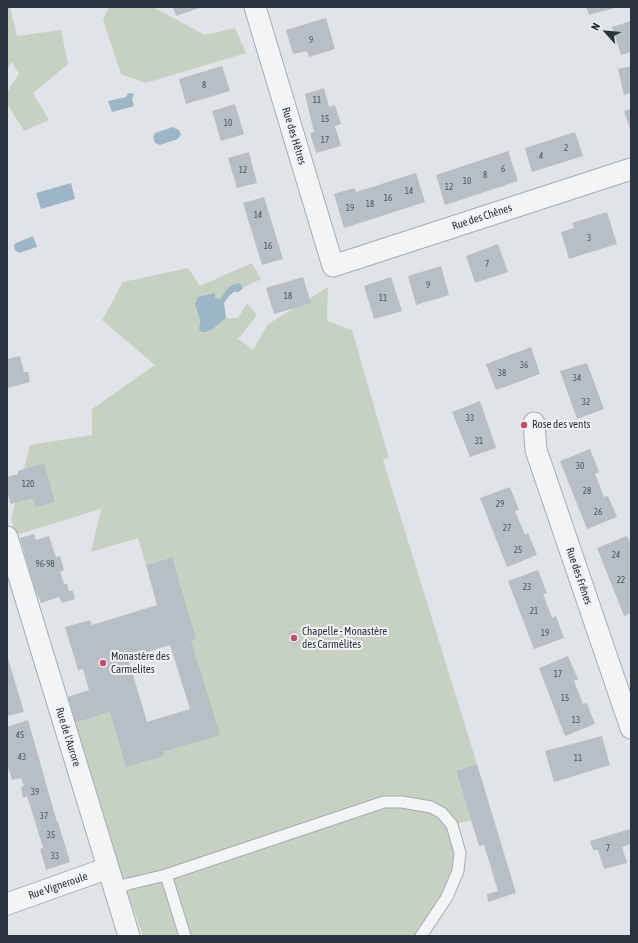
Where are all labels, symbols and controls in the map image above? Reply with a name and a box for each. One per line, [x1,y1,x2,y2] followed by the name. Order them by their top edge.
[586,12,626,52] north arrow
[588,21,602,32] text: N
[309,35,313,45] house number: 9
[202,80,206,90] house number: 8
[313,95,321,105] house number: 11
[279,106,309,166] street label: Rue des Hêtres
[321,114,329,124] house number: 15
[224,118,232,128] house number: 10
[321,135,329,145] house number: 17
[564,143,568,153] house number: 2
[539,151,543,161] house number: 4
[501,164,505,174] house number: 6
[239,165,247,175] house number: 12
[483,170,487,180] house number: 8
[463,176,471,186] house number: 10
[445,182,453,192] house number: 12
[405,186,413,196] house number: 14
[384,193,392,203] house number: 16
[366,199,374,209] house number: 18
[450,201,514,233] street label: Rue des Chênes
[346,203,354,213] house number: 19
[254,210,262,220] house number: 14
[587,233,591,243] house number: 3
[264,241,272,251] house number: 16
[485,259,489,269] house number: 7
[426,280,430,290] house number: 9
[284,291,292,301] house number: 18
[379,293,387,303] house number: 11
[520,360,528,370] house number: 36
[498,368,506,378] house number: 38
[573,373,581,383] house number: 34
[582,397,590,407] house number: 32
[466,413,474,423] house number: 33
[532,418,590,432] place label: Rose des vents
[519,420,529,430] marker: Rose des vents
[475,436,483,446] house number: 31
[576,461,584,471] house number: 30
[22,479,34,489] house number: 120
[583,486,591,496] house number: 28
[496,499,504,509] house number: 29
[594,507,602,517] house number: 26
[503,523,511,533] house number: 27
[514,545,522,555] house number: 25
[563,546,595,606] street label: Rue des Frênes
[612,550,620,560] house number: 24
[35,559,55,569] house number: 96-98
[617,575,625,585] house number: 22
[523,582,531,592] house number: 23
[530,606,538,616] house number: 21
[302,625,387,651] place label: Chapelle - Monastère des Carmélites
[541,628,549,638] house number: 19
[289,633,299,643] marker: Chapelle - Monastère des Carmélites
[111,650,170,676] place label: Monastère des Carmelites
[98,658,108,668] marker: Monastère des Carmelites
[554,669,562,679] house number: 17
[561,693,569,703] house number: 15
[53,706,83,768] street label: Rue de l'Aurore
[572,715,580,725] house number: 13
[16,730,24,740] house number: 45
[18,752,26,762] house number: 43
[574,753,582,763] house number: 11
[31,787,39,797] house number: 39
[40,811,48,821] house number: 37
[47,830,55,840] house number: 35
[606,843,610,853] house number: 7
[51,851,59,861] house number: 33
[27,870,89,902] street label: Rue Vigneroule

